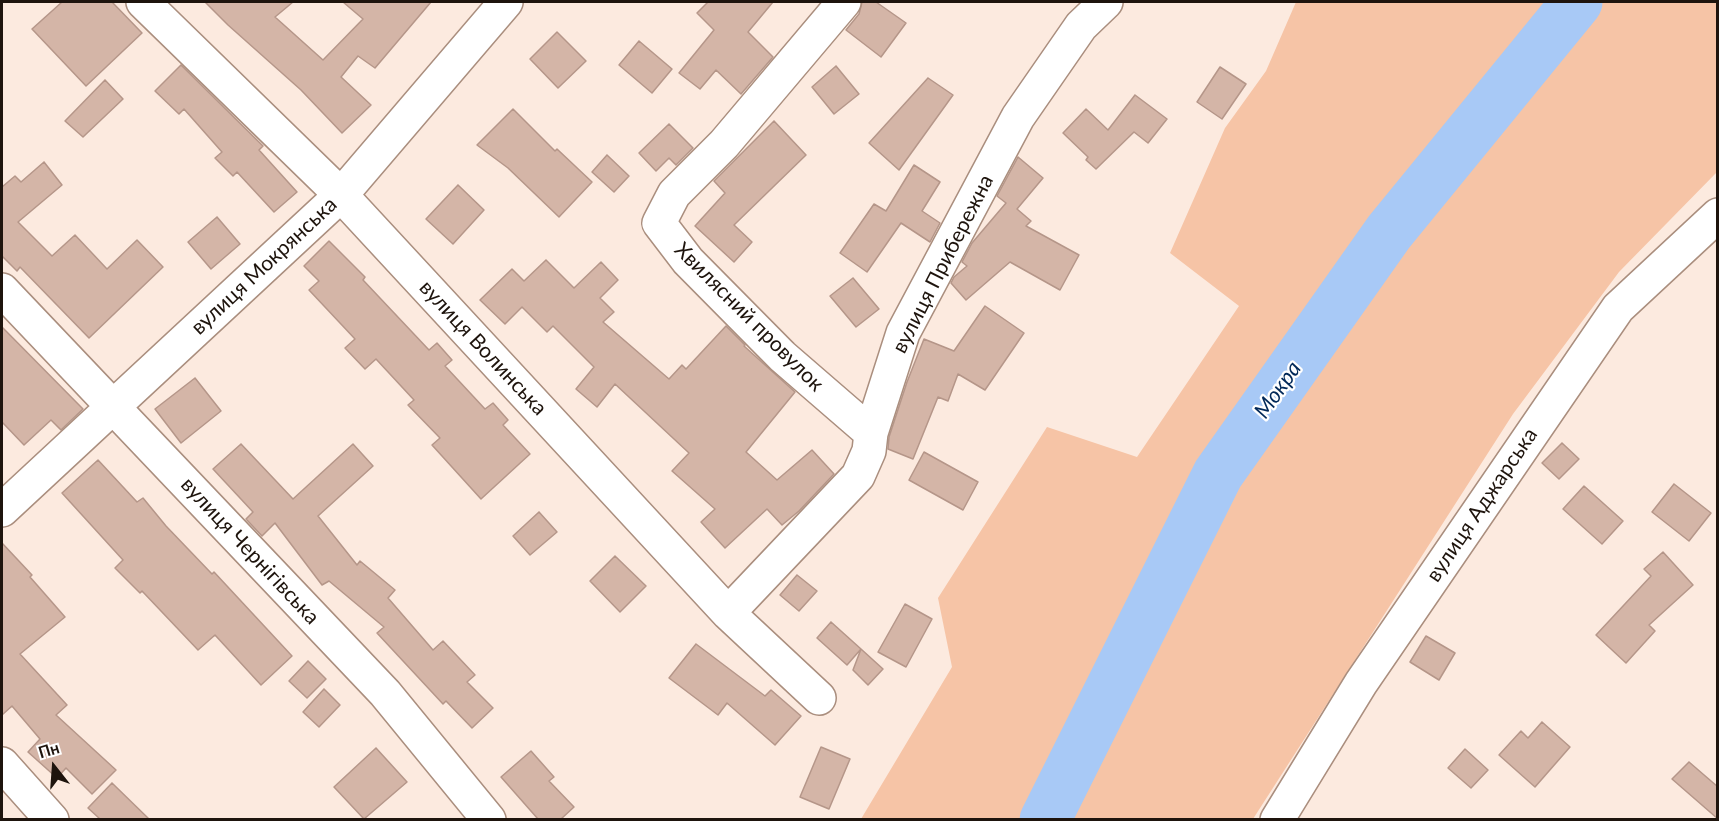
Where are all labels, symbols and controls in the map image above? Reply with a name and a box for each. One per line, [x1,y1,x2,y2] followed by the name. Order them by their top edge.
[887,171,999,357] street label: вулиця Прибережна
[186,192,342,340] street label: вулиця Мокрянська
[669,237,829,397] street label: Хвилясний провулок
[414,275,552,421] street label: вулиця Волинська
[1249,356,1307,424] water label: Мокра
[1421,423,1543,587] street label: вулиця Аджарська
[175,472,325,630] street label: вулиця Чернігівська
[24,737,84,797] north arrow
[36,737,61,761] text: Пн

